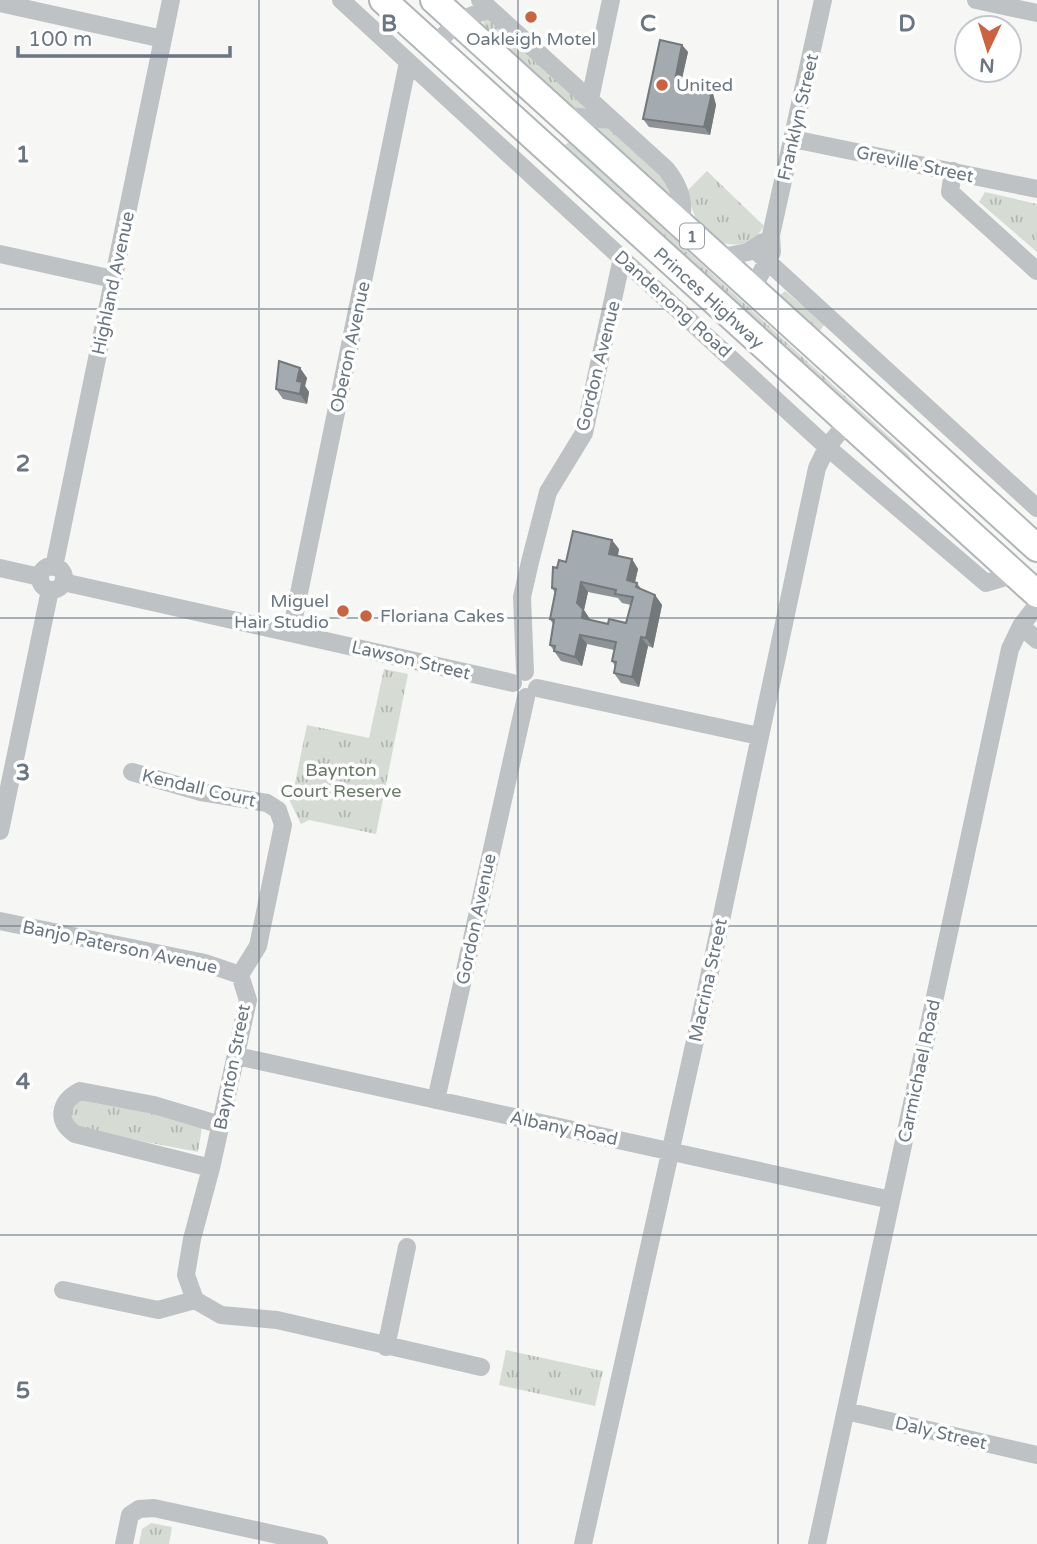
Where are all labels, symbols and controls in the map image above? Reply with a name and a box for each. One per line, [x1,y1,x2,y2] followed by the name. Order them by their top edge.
[523,9,539,25] marker: Oakleigh Motel
[381,10,397,38] text: B
[640,10,656,38] text: C
[898,10,916,38] text: D
[18,14,229,58] scale bar
[953,14,1023,84] north arrow
[28,27,92,52] text: 100 m
[466,28,596,50] place label: Oakleigh Motel
[773,51,823,183] street label: Franklyn Street
[979,53,995,76] text: N
[676,74,733,96] place label: United
[654,77,670,93] marker: United
[16,141,30,169] text: 1
[854,141,976,187] street label: Greville Street
[87,209,139,357] street label: Highland Avenue
[680,224,704,248] road number: 1
[649,243,769,354] street label: Princes Highway
[610,246,736,362] street label: Dandenong Road
[325,279,375,415] street label: Oberon Avenue
[571,299,625,433] street label: Gordon Avenue
[16,450,30,478] text: 2
[234,590,329,633] place label: Miguel Hair Studio
[335,603,351,619] marker: Miguel Hair Studio
[380,605,505,627] place label: Floriana Cakes
[358,608,374,624] marker: Floriana Cakes
[349,636,473,684] street label: Lawson Street
[16,759,30,787] text: 3
[281,759,401,802] park label: Baynton Court Reserve
[140,764,258,812] street label: Kendall Court
[451,851,501,987] street label: Gordon Avenue
[21,916,219,978] street label: Banjo Paterson Avenue
[684,916,732,1044] street label: Macrina Street
[893,997,945,1145] street label: Carmichael Road
[209,1002,255,1132] street label: Baynton Street
[16,1068,31,1096] text: 4
[508,1106,620,1150] street label: Albany Road
[16,1377,30,1405] text: 5
[893,1412,989,1454] street label: Daly Street

